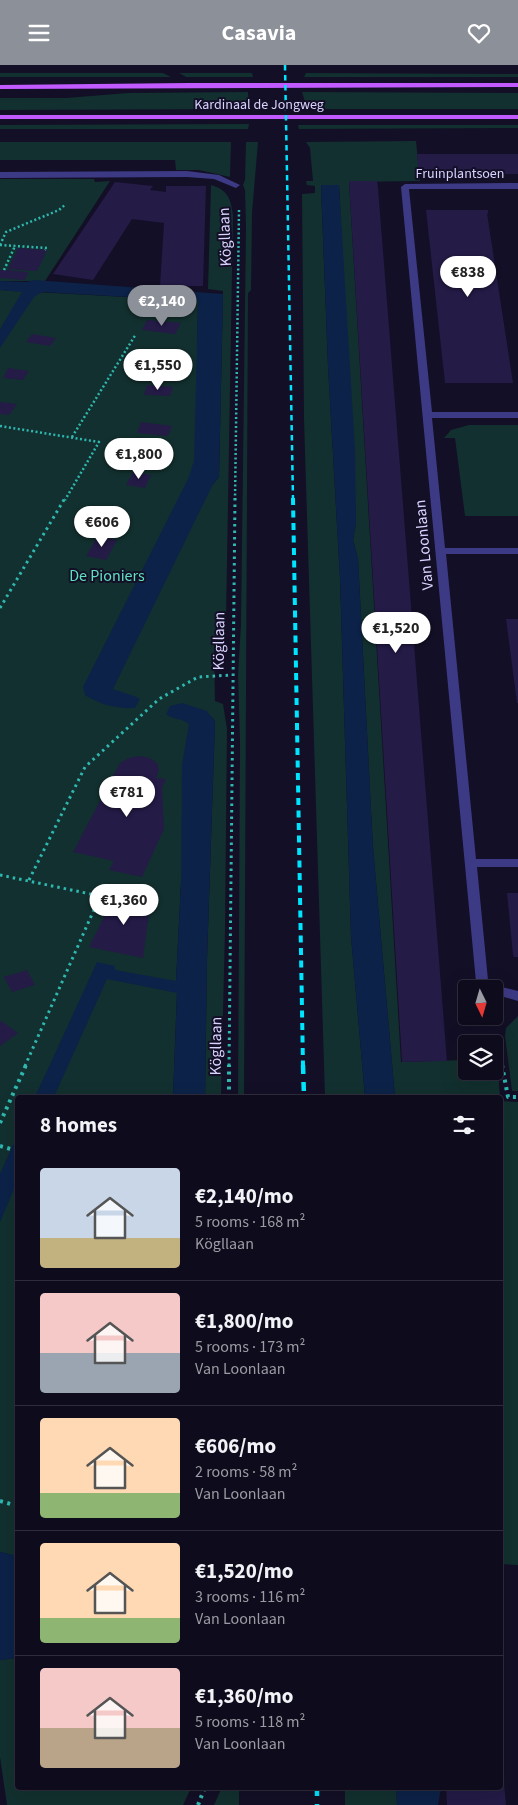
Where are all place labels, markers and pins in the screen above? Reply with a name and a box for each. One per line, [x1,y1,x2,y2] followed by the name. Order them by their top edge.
[438,255,498,298] pin: €838
[121,285,203,327] pin: €2,140
[117,349,199,391] pin: €1,550
[98,437,180,480] pin: €1,800
[72,505,132,548] pin: €606
[355,611,437,654] pin: €1,520
[97,775,157,818] pin: €781
[83,883,165,926] pin: €1,360

